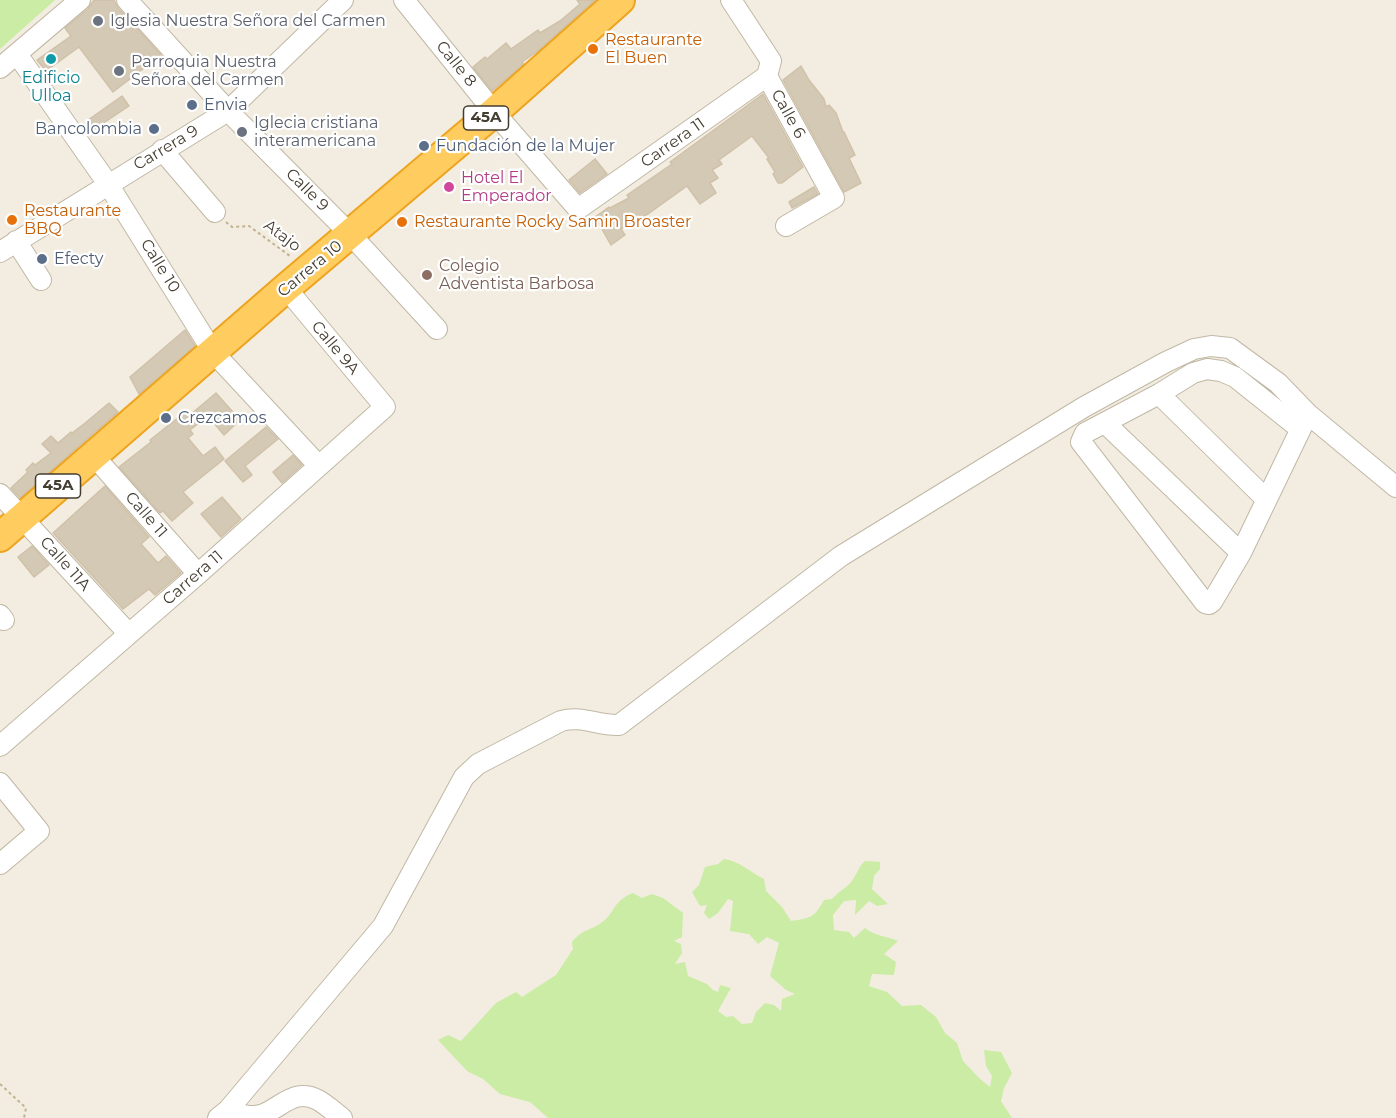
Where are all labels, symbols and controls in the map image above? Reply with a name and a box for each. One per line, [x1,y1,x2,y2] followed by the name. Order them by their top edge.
[110,11,386,31] place label: Iglesia Nuestra Señora del Carmen
[91,14,105,28] marker: Iglesia Nuestra Señora del Carmen
[605,30,702,68] place label: Restaurante El Buen
[432,37,480,91] street label: Calle 8
[586,42,600,56] marker: Restaurante El Buen
[44,52,58,66] marker: Edificio Ulloa
[131,52,284,90] place label: Parroquia Nuestra Señora del Carmen
[112,64,126,78] marker: Parroquia Nuestra Señora del Carmen
[22,68,80,106] place label: Edificio Ulloa
[767,86,809,142] street label: Calle 6
[204,95,248,115] place label: Envia
[185,98,199,112] marker: Envia
[464,106,508,130] road number: 45A
[254,113,378,151] place label: Iglecia cristiana interamericana
[637,114,709,172] street label: Carrera 11
[35,119,142,139] place label: Bancolombia
[130,121,202,175] street label: Carrera 9
[147,122,161,136] marker: Bancolombia
[235,125,249,139] marker: Iglecia cristiana interamericana
[436,136,615,156] place label: Fundación de la Mujer
[417,139,431,153] marker: Fundación de la Mujer
[282,165,332,215] street label: Calle 9
[461,168,552,206] place label: Hotel El Emperador
[442,180,456,194] marker: Hotel El Emperador
[24,201,121,239] place label: Restaurante BBQ
[414,212,691,232] place label: Restaurante Rocky Samin Broaster
[5,213,19,227] marker: Restaurante BBQ
[395,215,409,229] marker: Restaurante Rocky Samin Broaster
[260,216,304,256] street label: Atajo
[136,236,184,296] street label: Calle 10
[274,236,346,302] street label: Carrera 10
[54,249,103,269] place label: Efecty
[35,252,49,266] marker: Efecty
[439,256,594,294] place label: Colegio Adventista Barbosa
[420,268,434,282] marker: Colegio Adventista Barbosa
[307,317,363,379] street label: Calle 9A
[178,408,266,428] place label: Crezcamos
[159,411,173,425] marker: Crezcamos
[36,474,80,498] road number: 45A
[121,488,171,542] street label: Calle 11
[36,533,94,595] street label: Calle 11A
[159,547,227,609] street label: Carrera 11

